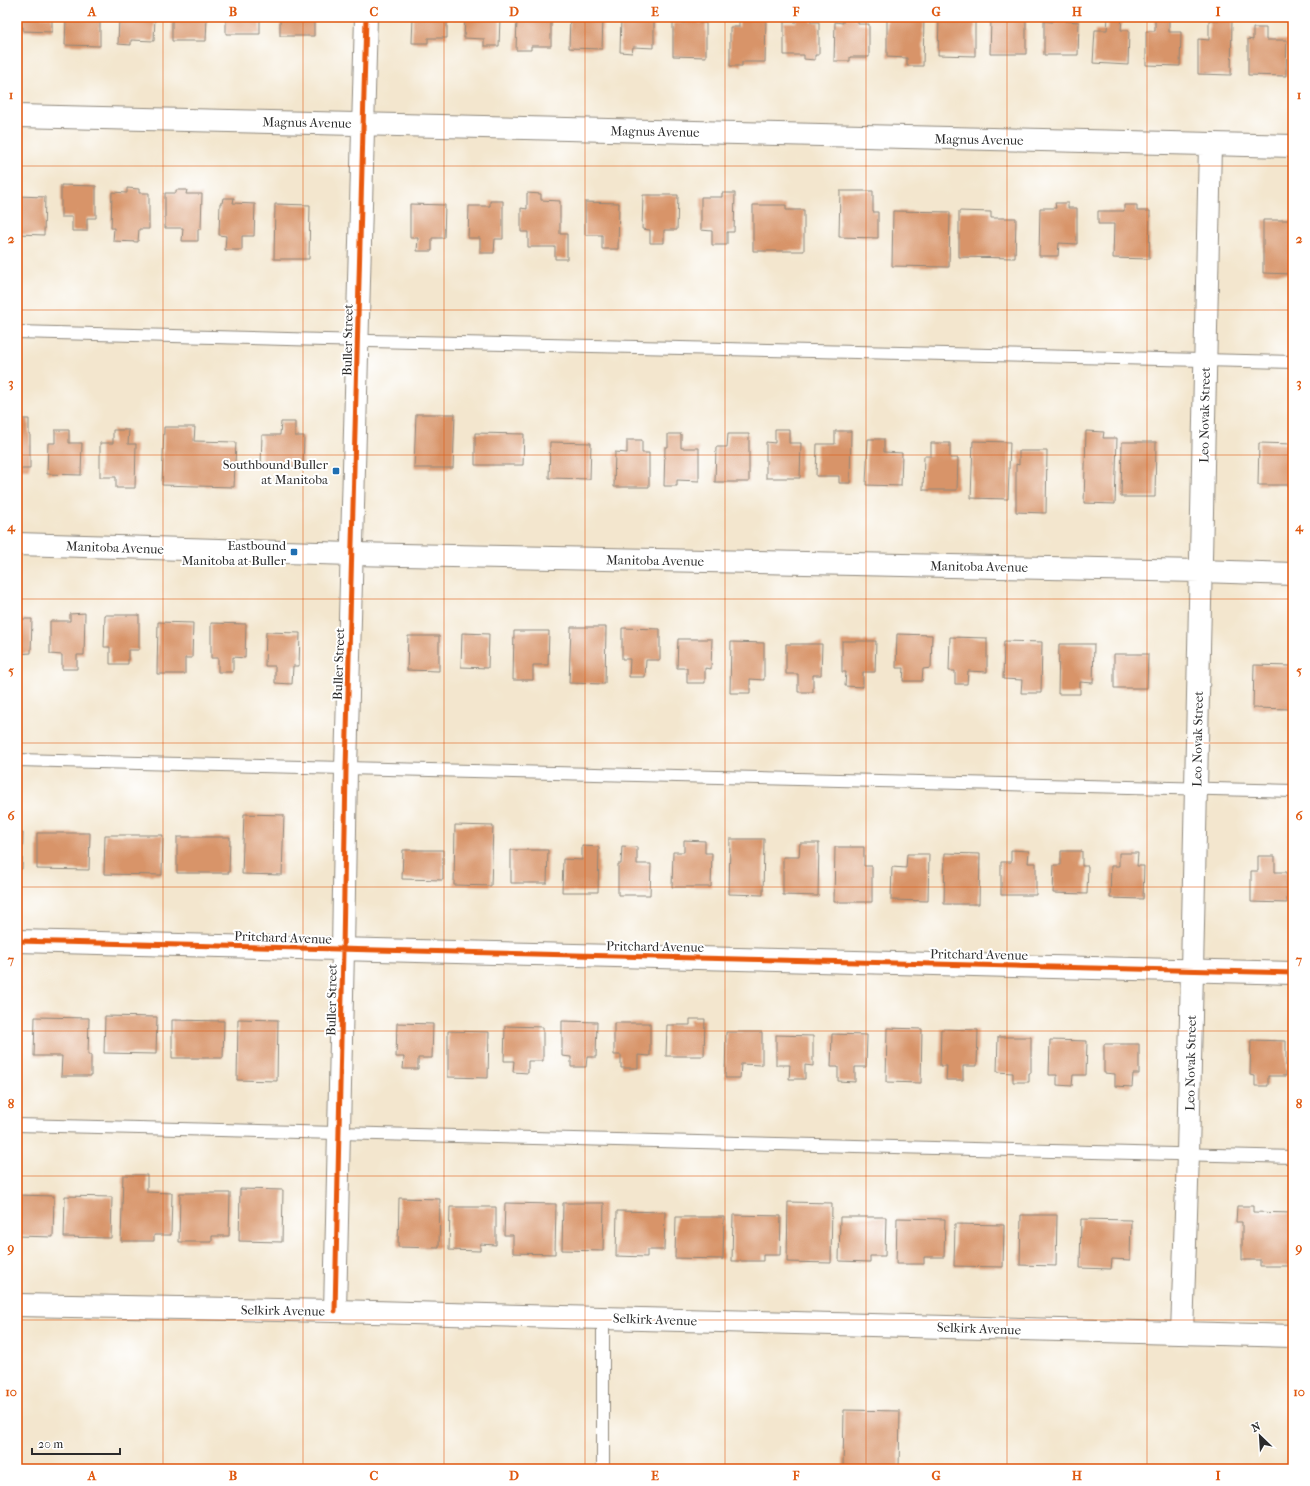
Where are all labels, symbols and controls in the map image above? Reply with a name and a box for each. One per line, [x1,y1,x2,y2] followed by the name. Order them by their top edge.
[87,4,97,19] text: A
[229,4,238,19] text: B
[370,4,379,19] text: C
[509,4,519,19] text: D
[651,4,659,19] text: E
[792,4,800,19] text: F
[931,4,941,19] text: G
[1072,4,1083,19] text: H
[1215,4,1221,19] text: I
[9,87,14,102] text: 1
[1297,87,1302,102] text: 1
[262,114,352,131] street label: Magnus Avenue
[610,123,700,140] street label: Magnus Avenue
[934,131,1024,148] street label: Magnus Avenue
[8,231,15,246] text: 2
[1296,231,1303,246] text: 2
[339,304,356,376] street label: Buller Street
[1196,367,1213,463] street label: Leo Novak Street
[8,375,14,391] text: 3
[1296,375,1302,391] text: 3
[223,457,329,487] place label: Southbound Buller at Manitoba
[331,466,341,476] marker: Southbound Buller at Manitoba
[6,519,16,535] text: 4
[1294,519,1304,535] text: 4
[66,538,165,557] street label: Manitoba Avenue
[182,538,287,568] place label: Eastbound Manitoba at Buller
[289,547,299,557] marker: Eastbound Manitoba at Buller
[606,552,705,569] street label: Manitoba Avenue
[930,558,1029,575] street label: Manitoba Avenue
[330,627,347,700] street label: Buller Street
[8,663,14,678] text: 5
[1296,663,1302,678] text: 5
[1189,691,1206,787] street label: Leo Novak Street
[7,808,15,823] text: 6
[1295,808,1303,823] text: 6
[234,928,333,947] street label: Pritchard Avenue
[606,938,705,955] street label: Pritchard Avenue
[930,946,1029,963] street label: Pritchard Avenue
[7,952,15,967] text: 7
[1295,952,1303,967] text: 7
[323,964,340,1036] street label: Buller Street
[1182,1015,1199,1111] street label: Leo Novak Street
[8,1096,15,1111] text: 8
[1296,1096,1303,1111] text: 8
[7,1240,15,1256] text: 9
[1295,1240,1303,1256] text: 9
[241,1302,326,1319] street label: Selkirk Avenue
[613,1311,698,1328] street label: Selkirk Avenue
[937,1320,1022,1337] street label: Selkirk Avenue
[5,1384,17,1399] text: 10
[1293,1384,1305,1399] text: 10
[1240,1416,1280,1456] north arrow
[1249,1419,1263,1435] text: N
[32,1430,120,1456] scale bar
[38,1437,63,1451] text: 20 m
[87,1468,97,1483] text: A
[229,1468,238,1483] text: B
[370,1468,379,1483] text: C
[509,1468,519,1483] text: D
[651,1468,659,1483] text: E
[792,1468,800,1483] text: F
[931,1468,941,1483] text: G
[1072,1468,1083,1483] text: H
[1215,1468,1221,1483] text: I

